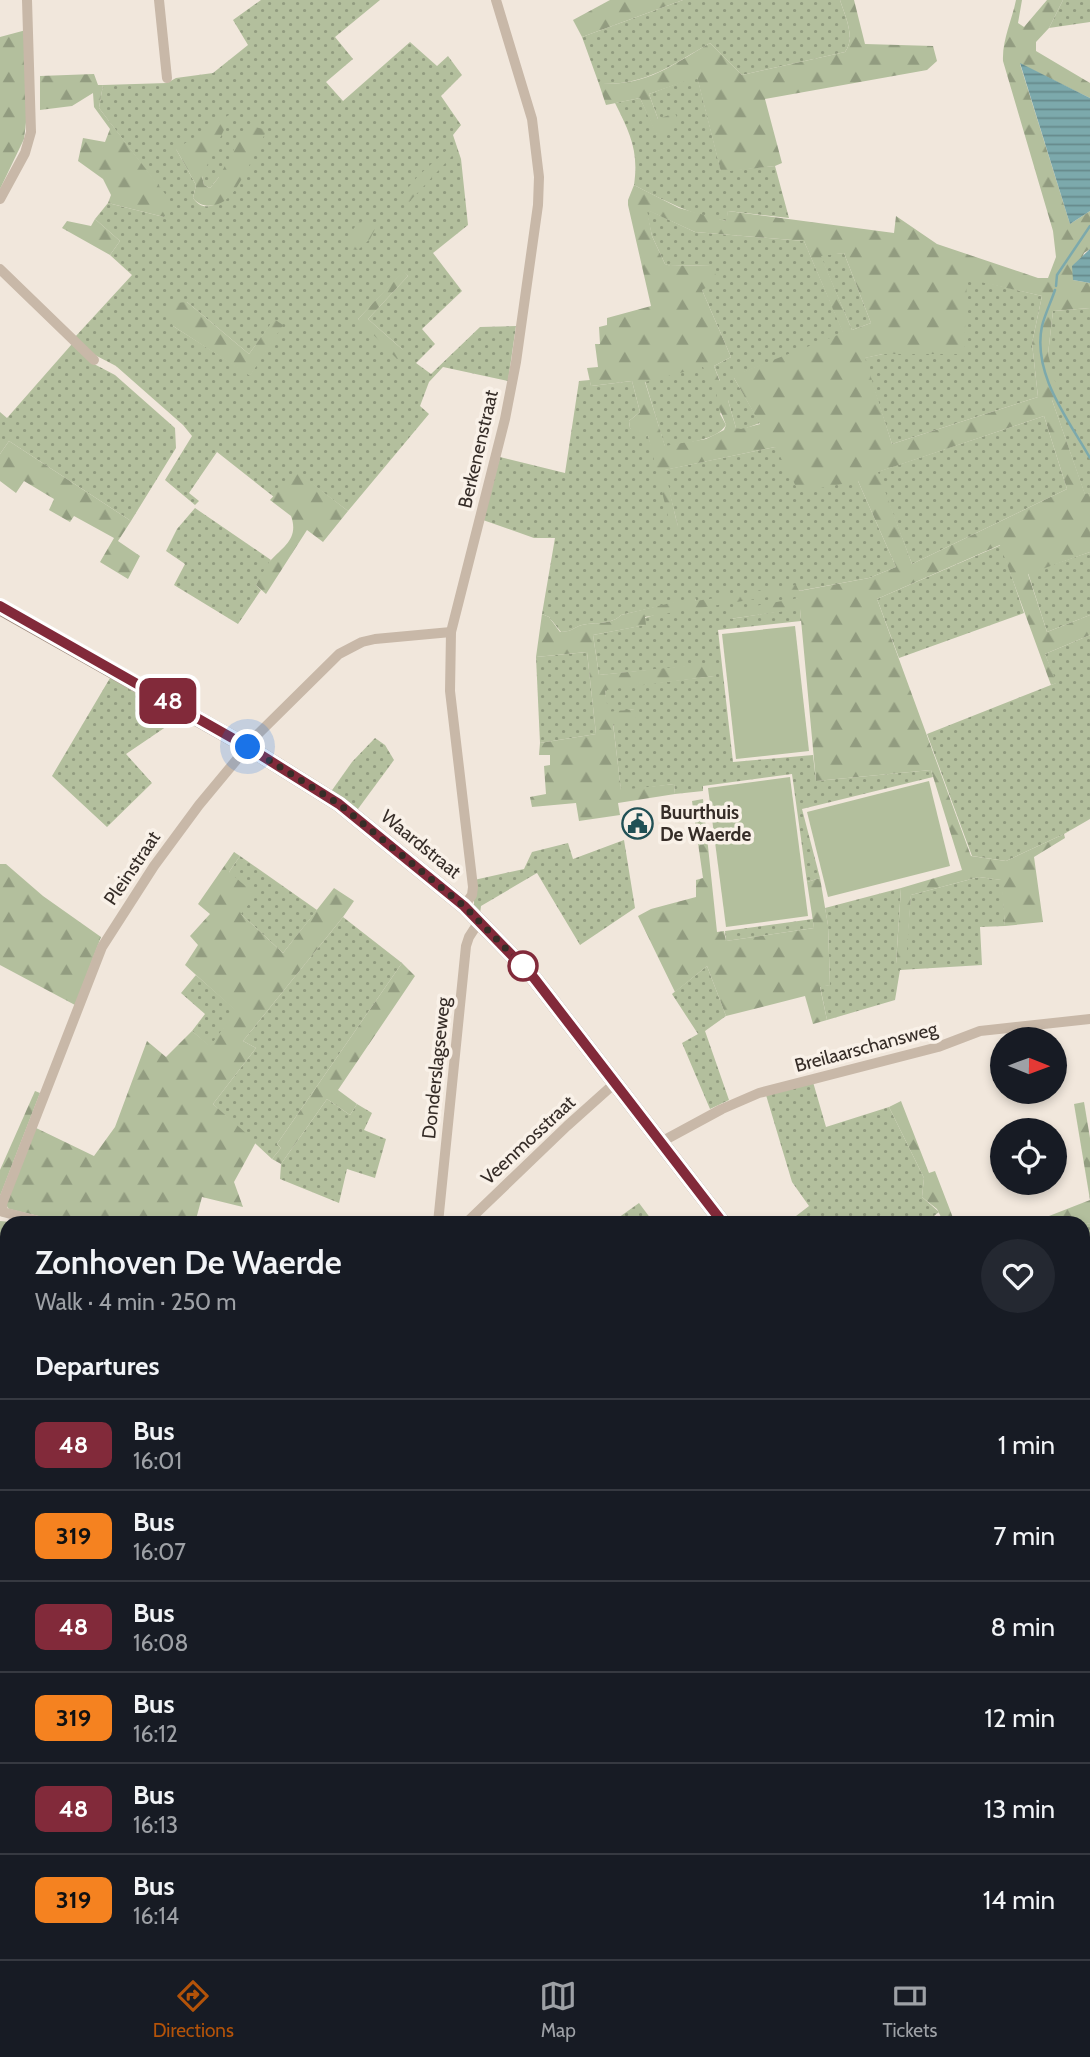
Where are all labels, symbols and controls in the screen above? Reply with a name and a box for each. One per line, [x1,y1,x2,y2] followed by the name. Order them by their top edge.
[453,387,503,510] street label: Berkenenstraat
[136,678,200,724] line badge: 48
[153,686,183,715] text: 48
[230,729,265,764] your location
[660,801,751,846] place label: Buurthuis De Waerde
[376,805,466,884] street label: Waardstraat
[620,806,654,840] public building icon: Buurthuis De Waerde
[99,826,165,909] street label: Pleinstraat
[508,951,538,981] unlabelled marker
[417,995,455,1140] street label: Donderslagseweg
[792,1017,940,1077] street label: Breilaarschansweg
[990,1027,1068,1104] north arrow
[990,1027,1067,1195] map controls
[476,1090,580,1189] street label: Veenmosstraat
[990,1118,1067,1195] button: locate
[981,1239,1055,1313] button: heart
[35,1242,342,1282] text: Zonhoven De Waerde
[35,1288,237,1316] text: Walk · 4 min · 250 m
[35,1350,159,1382] text: Departures
[133,1415,174,1447] text: Bus
[998,1429,1055,1461] text: 1 min
[59,1430,88,1459] text: 48
[133,1447,182,1475] text: 16:01
[133,1506,174,1538] text: Bus
[993,1520,1055,1552] text: 7 min
[56,1521,91,1550] text: 319
[133,1538,186,1566] text: 16:07
[133,1597,174,1629] text: Bus
[991,1611,1055,1643] text: 8 min
[59,1612,88,1641] text: 48
[133,1629,188,1657] text: 16:08
[133,1688,174,1720] text: Bus
[984,1702,1055,1734] text: 12 min
[56,1703,91,1732] text: 319
[133,1720,178,1748] text: 16:12
[133,1779,174,1811] text: Bus
[984,1793,1055,1825] text: 13 min
[59,1794,88,1823] text: 48
[133,1811,178,1839] text: 16:13
[133,1870,174,1902] text: Bus
[983,1884,1055,1916] text: 14 min
[56,1885,91,1914] text: 319
[133,1902,179,1930] text: 16:14
[153,1977,234,2042] tab: Directions
[539,1977,577,2042] tab: Map
[883,1977,937,2042] tab: Tickets

